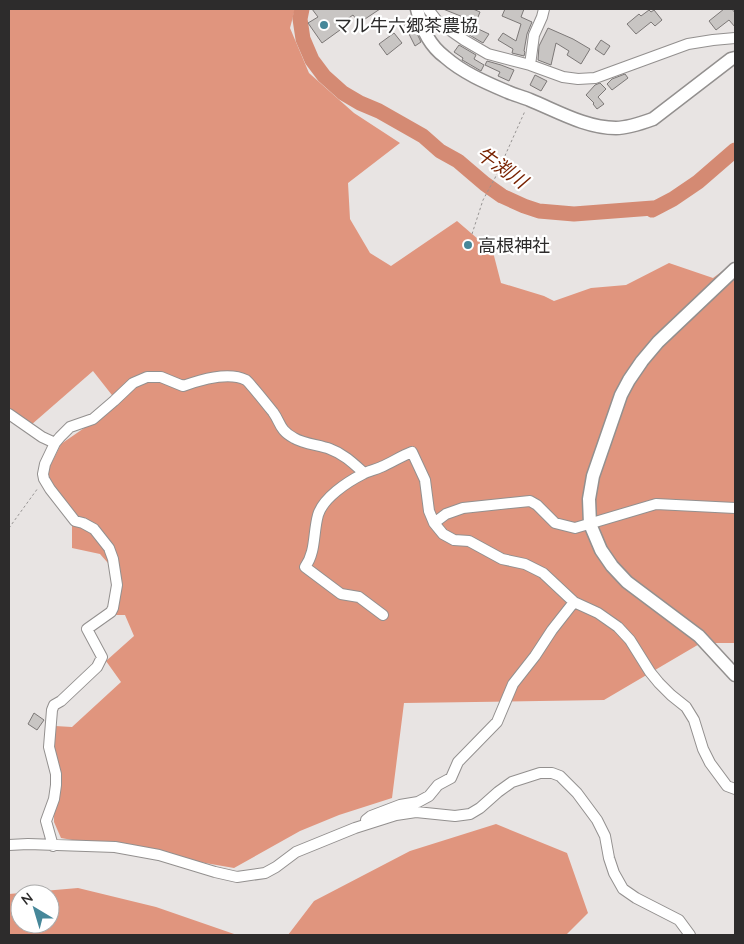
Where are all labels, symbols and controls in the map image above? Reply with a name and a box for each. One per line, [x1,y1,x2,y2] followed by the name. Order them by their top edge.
[334,14,478,37] place label: マル牛六郷茶農協
[318,19,330,31] marker: マル牛六郷茶農協
[472,141,534,194] water label: 牛渕川
[478,234,550,257] place label: 高根神社
[462,239,474,251] marker: 高根神社
[10,884,60,934] north arrow
[17,888,37,909] text: N

